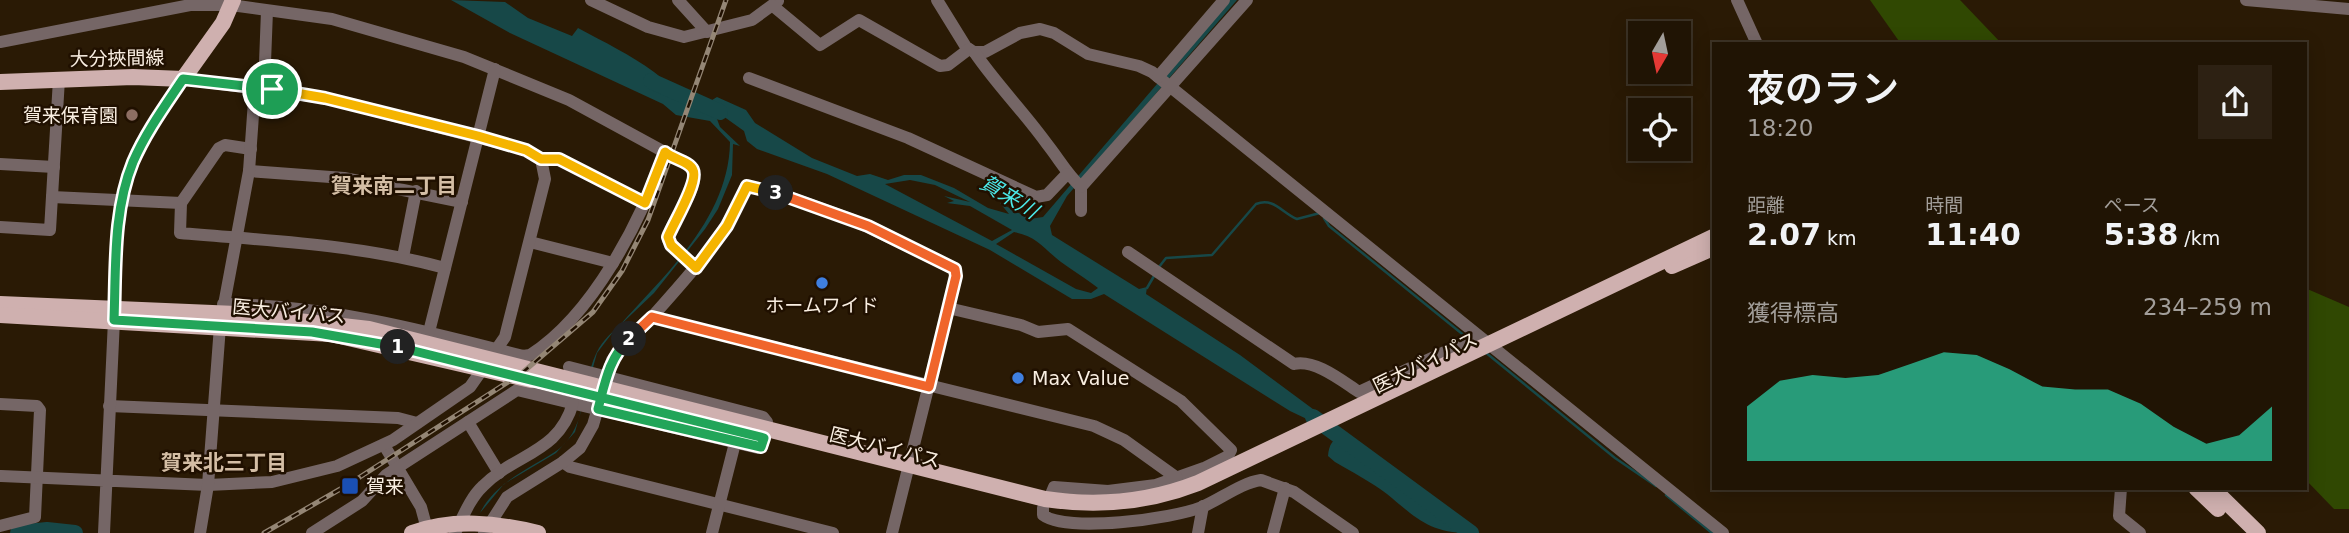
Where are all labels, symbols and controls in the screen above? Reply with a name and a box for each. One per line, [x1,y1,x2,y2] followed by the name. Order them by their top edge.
[1628,21,1690,84] north arrow
[1628,21,1691,161] map controls
[69,46,165,70] street label: 大分挾間線
[242,59,302,119] pin
[2198,65,2272,139] button: share
[1747,67,1899,111] text: 夜のラン
[253,70,291,108] icon: arrive
[1628,98,1691,161] button: locate
[23,104,118,126] place label: 賀来保育園
[124,107,140,123] marker: 賀来保育園
[1747,115,1813,141] text: 18:20
[976,170,1044,225] water label: 賀来川
[331,174,457,198] district label: 賀来南二丁目
[758,176,794,210] pin: 3
[769,181,782,203] text: 3
[1747,194,1785,216] text: 距離
[1925,194,1963,216] text: 時間
[2104,194,2160,216] text: ペース
[1747,217,1821,252] text: 2.07
[1925,217,2021,252] text: 11:40
[2104,217,2178,252] text: 5:38
[1821,227,1857,249] text: km
[2178,227,2220,249] text: /km
[814,275,830,291] marker: ホームワイド
[765,294,879,316] place label: ホームワイド
[2143,294,2272,320] text: 234–259 m
[231,295,347,327] street label: 医大バイパス
[1747,300,1839,326] text: 獲得標高
[612,322,646,356] pin: 2
[622,327,635,349] text: 2
[1369,327,1481,397] street label: 医大バイパス
[380,330,416,364] pin: 1
[391,335,404,357] text: 1
[1032,367,1130,389] place label: Max Value
[1010,370,1026,386] marker: Max Value
[827,423,943,471] street label: 医大バイパス
[161,451,287,475] district label: 賀来北三丁目
[366,475,404,497] place label: 賀来
[340,476,360,496] marker: 賀来

